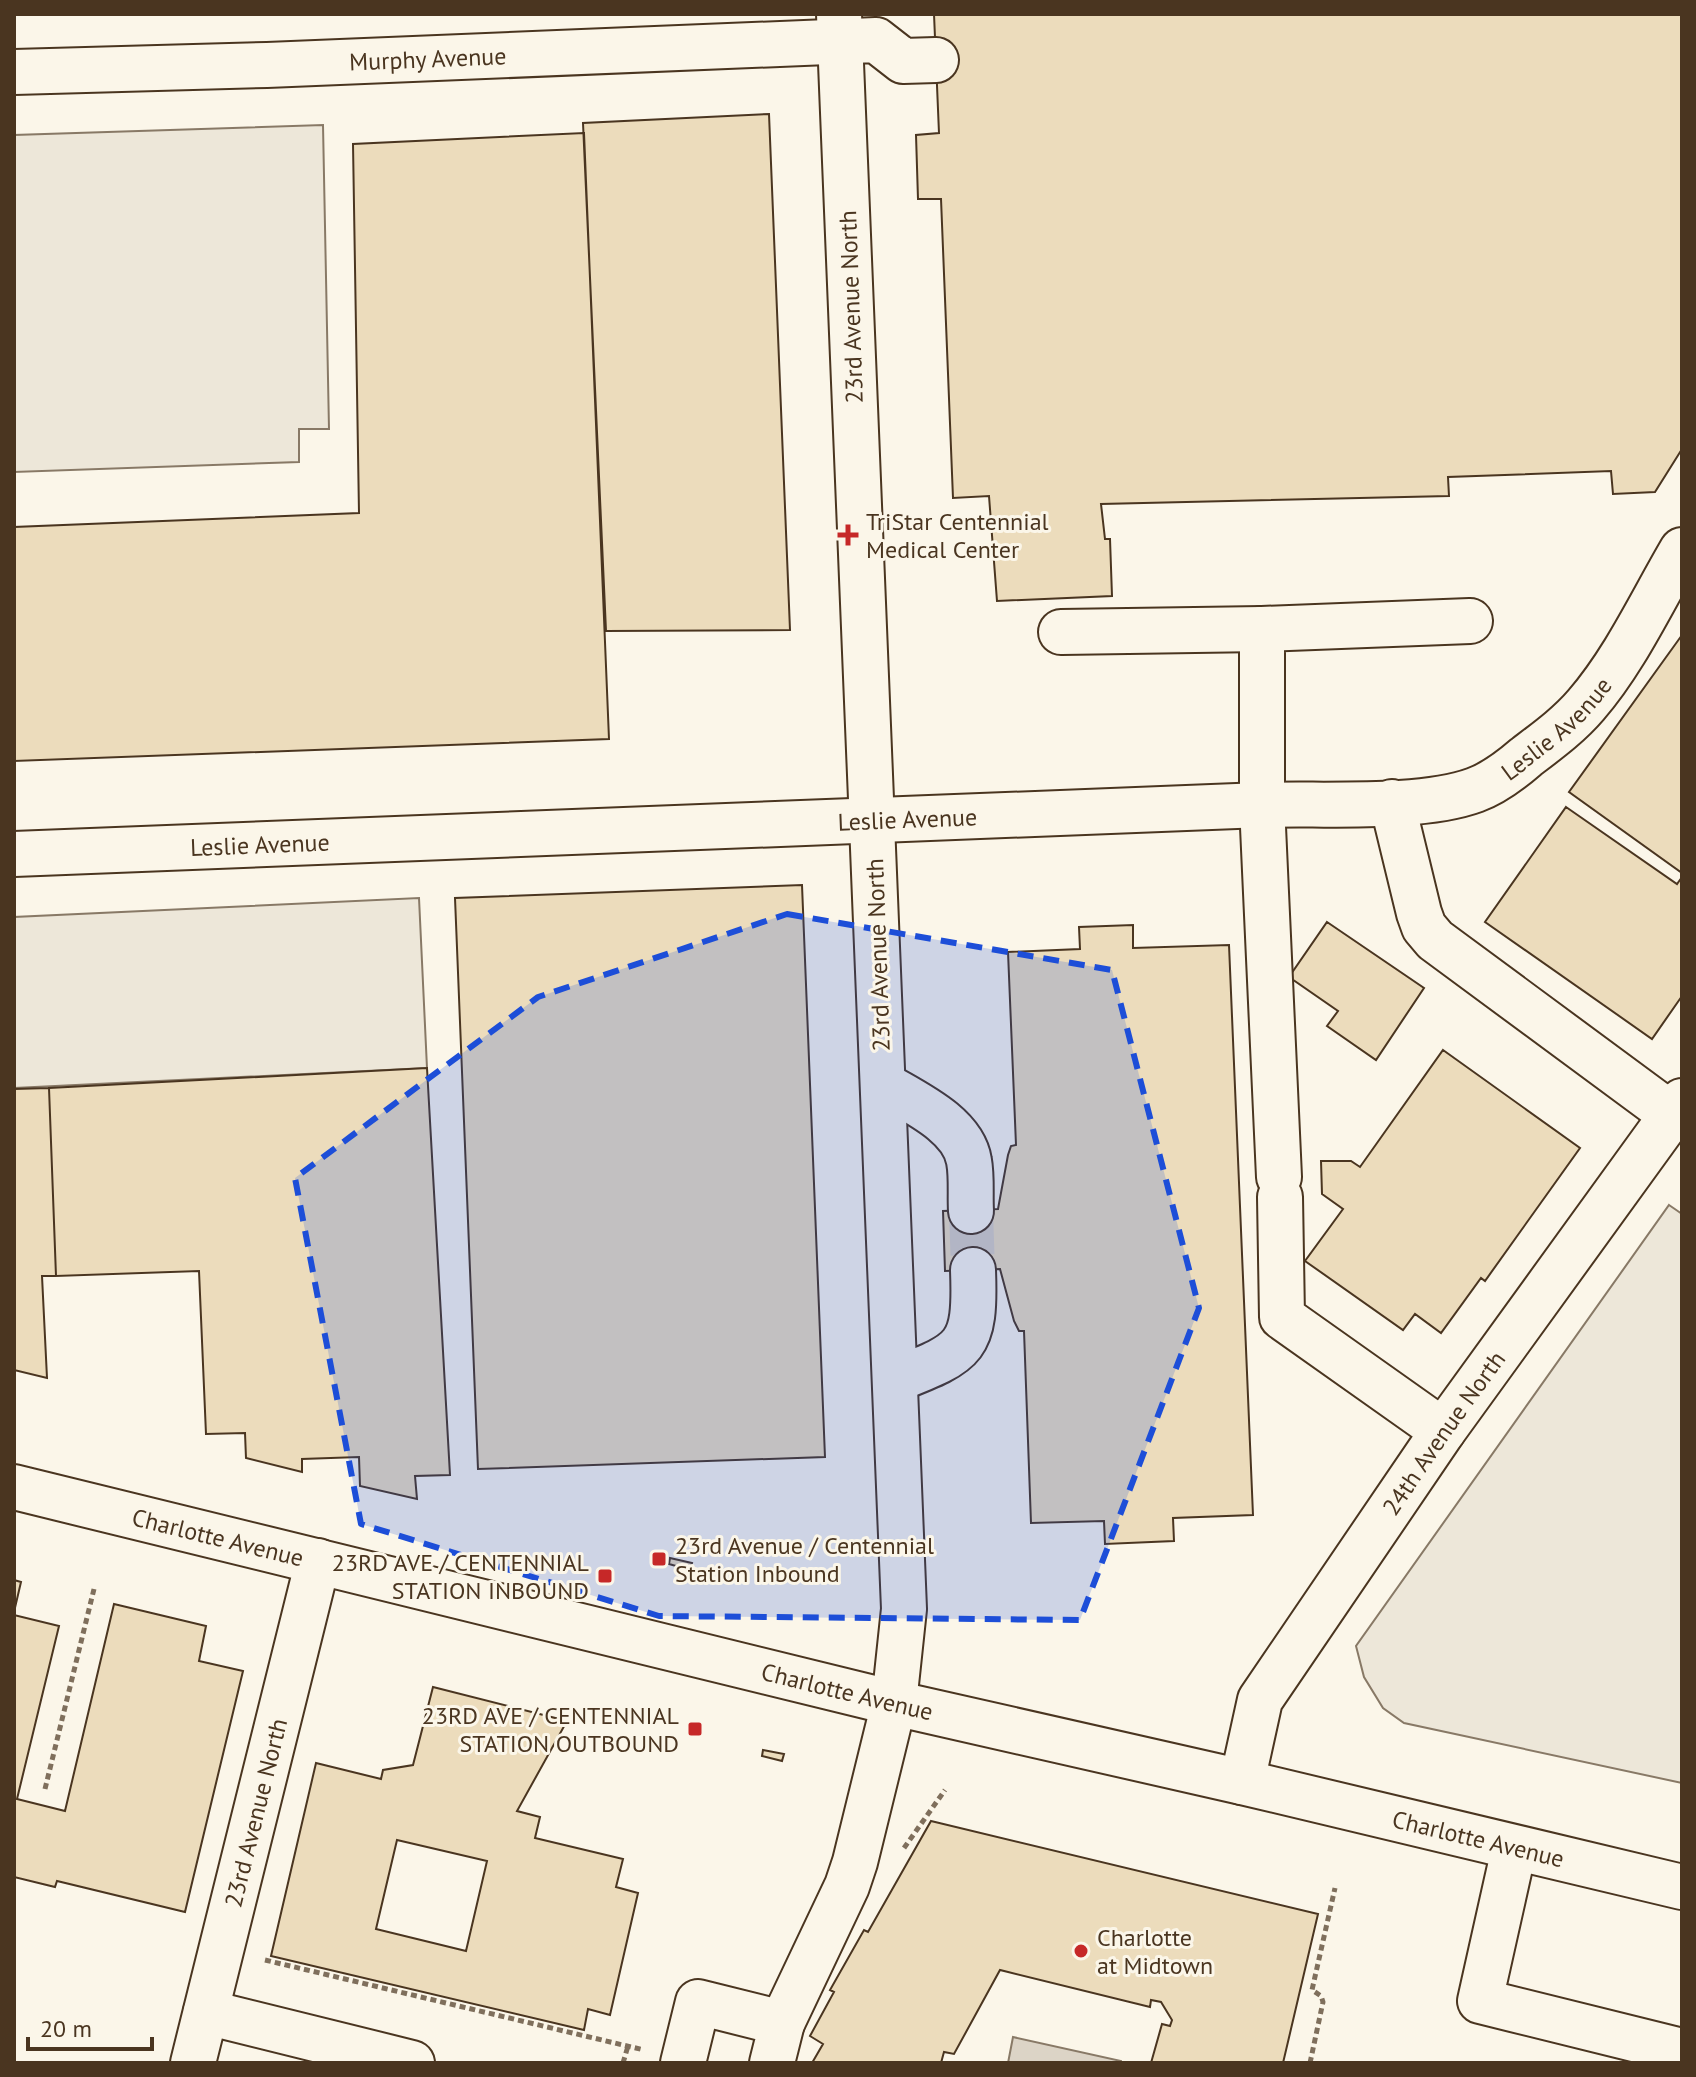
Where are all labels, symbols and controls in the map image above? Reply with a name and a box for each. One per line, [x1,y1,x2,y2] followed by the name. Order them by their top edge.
[349,40,507,77] street label: Murphy Avenue
[832,210,870,404] street label: 23rd Avenue North
[866,506,1049,565] place label: TriStar Centennial Medical Center
[837,524,859,546] marker: TriStar Centennial Medical Center
[1495,671,1618,787] street label: Leslie Avenue
[837,801,978,837] street label: Leslie Avenue
[189,826,330,863] street label: Leslie Avenue
[859,858,897,1052] street label: 23rd Avenue North
[1375,1345,1512,1521] street label: 24th Avenue North
[129,1501,307,1573] street label: Charlotte Avenue
[675,1530,934,1589] place label: 23rd Avenue / Centennial Station Inbound
[332,1547,589,1606] place label: 23RD AVE / CENTENNIAL STATION INBOUND
[650,1550,668,1568] marker: 23rd Avenue / Centennial Station Inbound
[596,1567,614,1585] marker: 23RD AVE / CENTENNIAL STATION INBOUND
[758,1656,936,1727] street label: Charlotte Avenue
[422,1700,679,1759] place label: 23RD AVE / CENTENNIAL STATION OUTBOUND
[217,1715,294,1910] street label: 23rd Avenue North
[686,1720,704,1738] marker: 23RD AVE / CENTENNIAL STATION OUTBOUND
[1389,1803,1567,1874] street label: Charlotte Avenue
[1097,1922,1213,1981] place label: Charlotte at Midtown
[1072,1942,1090,1960] marker: Charlotte at Midtown
[28,2001,152,2051] scale bar
[40,2013,92,2044] text: 20 m

